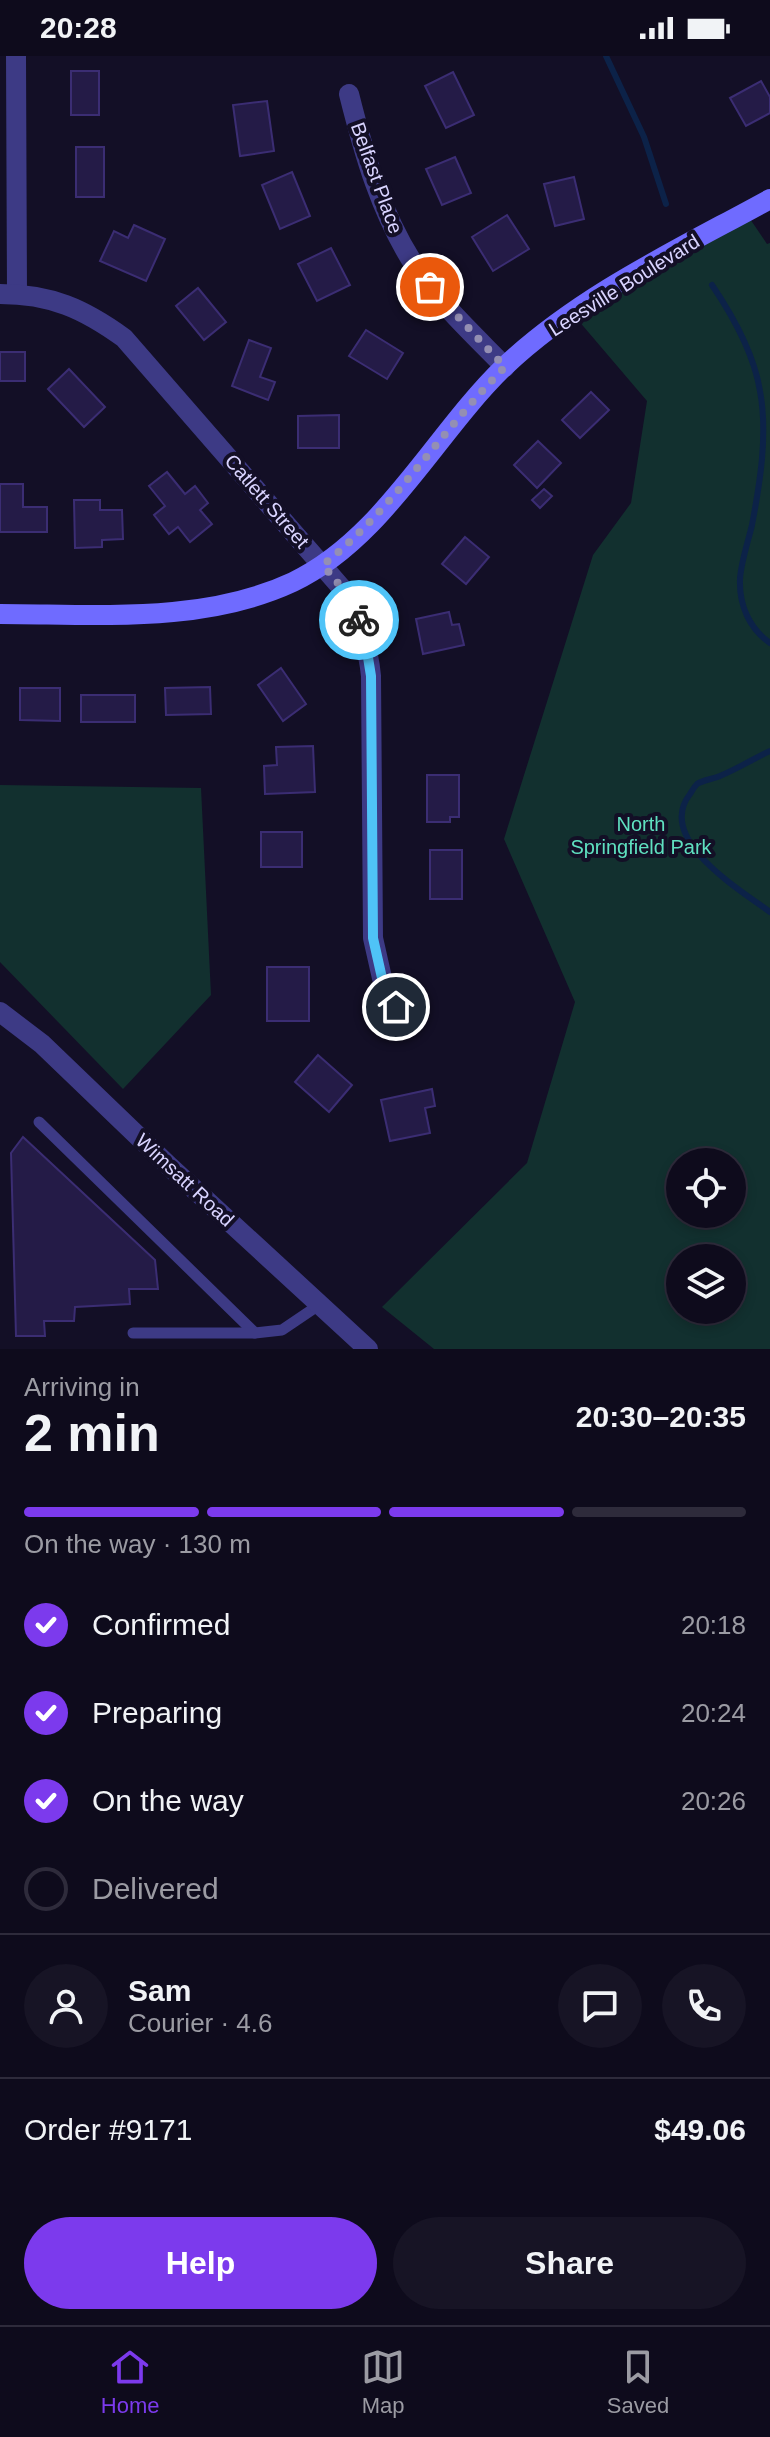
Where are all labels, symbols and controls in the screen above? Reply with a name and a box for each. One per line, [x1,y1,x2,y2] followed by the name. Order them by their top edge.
[40,11,117,44] text: 20:28
[347,119,407,237] street label: Belfast Place
[545,230,703,340] street label: Leesville Boulevard
[396,253,464,321] pin
[408,265,452,309] icon: bag
[220,450,314,553] street label: Catlett Street
[319,580,399,660] courier
[337,598,381,642] icon: bike
[570,813,713,858] park label: North Springfield Park
[362,973,430,1041] pin
[374,985,418,1029] icon: home
[132,1129,238,1231] street label: Wimsatt Road
[666,1148,746,1324] map controls
[666,1148,746,1228] button: locate
[666,1244,746,1324] button: layers
[24,1372,140,1402] text: Arriving in
[576,1400,746,1433] text: 20:30–20:35
[24,1404,160,1462] text: 2 min
[24,1529,251,1559] text: On the way · 130 m
[24,1603,68,1647] icon: check
[92,1608,230,1641] text: Confirmed
[681,1610,746,1640] text: 20:18
[24,1691,68,1735] icon: check
[92,1696,222,1729] text: Preparing
[681,1698,746,1728] text: 20:24
[24,1779,68,1823] icon: check
[92,1784,244,1817] text: On the way
[681,1786,746,1816] text: 20:26
[92,1872,219,1905] text: Delivered
[24,1964,108,2048] button: person
[558,1964,642,2048] button: chat
[662,1964,746,2048] button: phone
[128,1974,191,2007] text: Sam
[128,2008,273,2038] text: Courier · 4.6
[24,2113,192,2146] text: Order #9171
[654,2113,746,2146] text: $49.06
[24,2217,377,2309] button: Help
[393,2217,746,2309] button: Share
[101,2345,160,2419] tab: Home
[361,2345,405,2419] tab: Map
[607,2345,669,2419] tab: Saved

